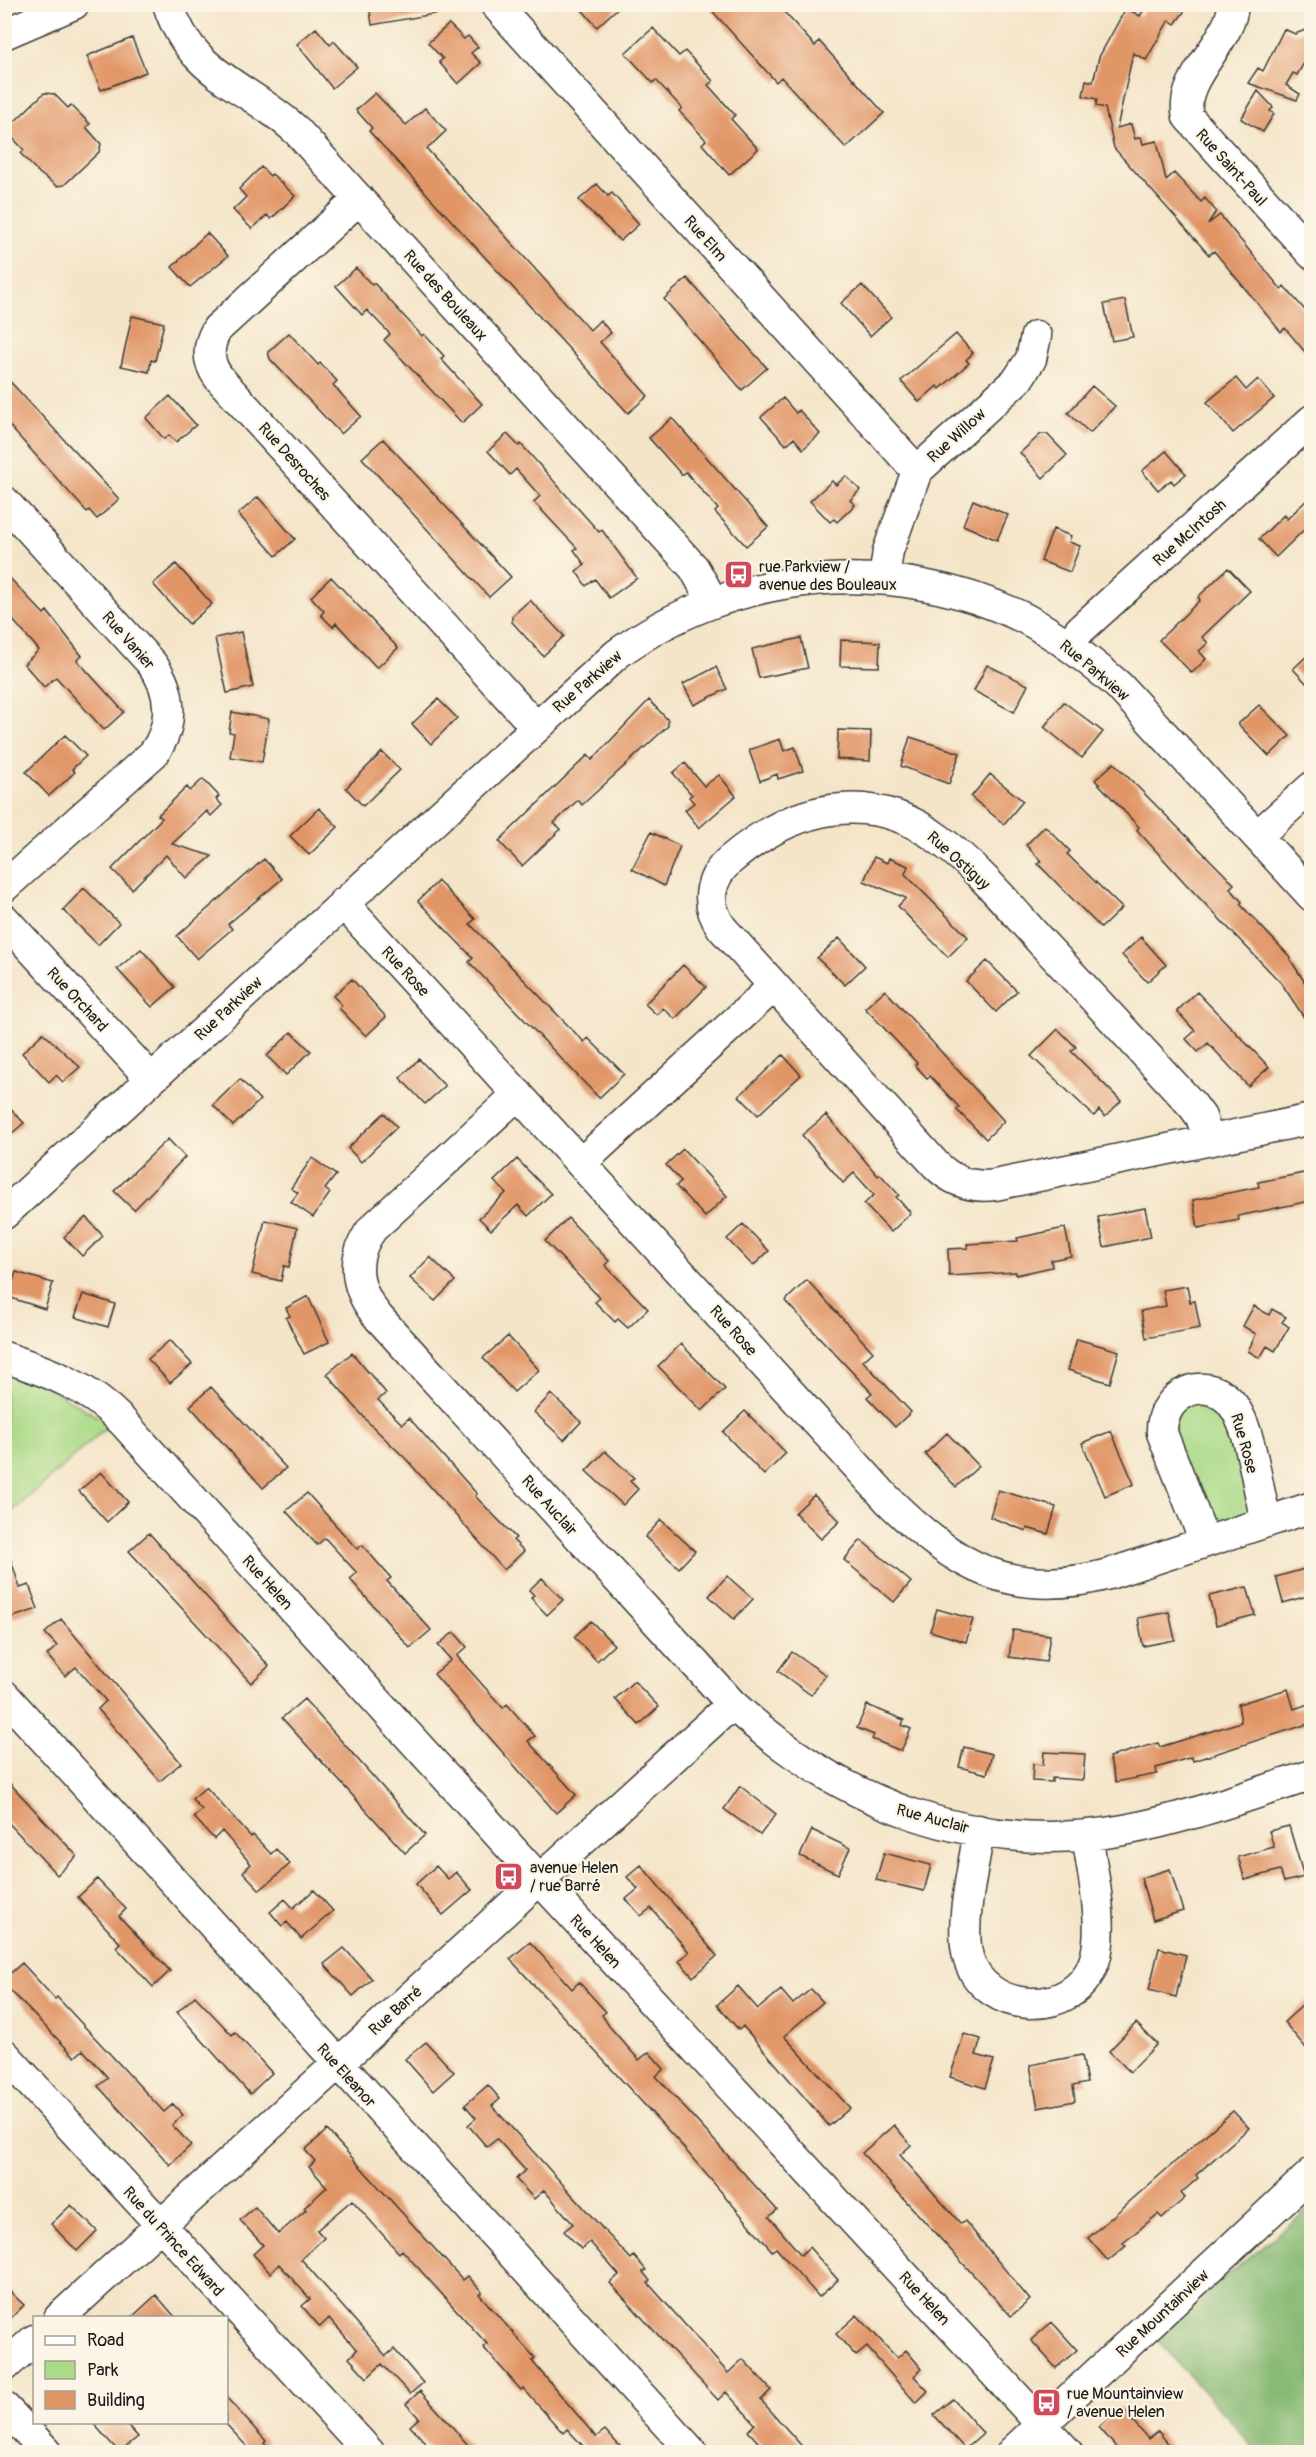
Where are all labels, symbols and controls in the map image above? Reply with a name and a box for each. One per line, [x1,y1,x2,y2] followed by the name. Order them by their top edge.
[1191,125,1271,210] street label: Rue Saint-Paul
[679,212,731,266] street label: Rue Elm
[399,246,491,345] street label: Rue des Bouleaux
[923,404,990,467] street label: Rue Willow
[254,418,335,505] street label: Rue Desroches
[1149,495,1230,571] street label: Rue McIntosh
[759,557,897,595] place label: rue Parkview / avenue des Bouleaux
[722,559,754,591] bus stop icon: rue Parkview / avenue des Bouleaux
[97,607,159,674] street label: Rue Vanier
[1055,636,1134,706] street label: Rue Parkview
[549,646,627,717] street label: Rue Parkview
[923,827,994,894] street label: Rue Ostiguy
[377,942,434,1001] street label: Rue Rose
[42,963,112,1036] street label: Rue Orchard
[191,972,267,1045] street label: Rue Parkview
[705,1301,761,1360] street label: Rue Rose
[1226,1411,1262,1476] street label: Rue Rose
[517,1471,582,1540] street label: Rue Auclair
[238,1551,297,1614] street label: Rue Helen
[894,1800,972,1838] street label: Rue Auclair
[530,1858,618,1896] place label: avenue Helen / rue Barré
[493,1860,525,1892] bus stop icon: avenue Helen / rue Barré
[565,1911,625,1973] street label: Rue Helen
[365,1982,427,2040] street label: Rue Barré
[312,2039,380,2112] street label: Rue Eleanor
[119,2183,228,2301] street label: Rue du Prince Edward
[1112,2265,1214,2362] street label: Rue Mountainview
[894,2268,954,2330] street label: Rue Helen
[33,2316,228,2424] legend
[87,2329,124,2352] text: Road
[87,2359,119,2382] text: Park
[1067,2384,1184,2422] place label: rue Mountainview / avenue Helen
[1030,2386,1062,2418] bus stop icon: rue Mountainview / avenue Helen
[87,2389,145,2412] text: Building

